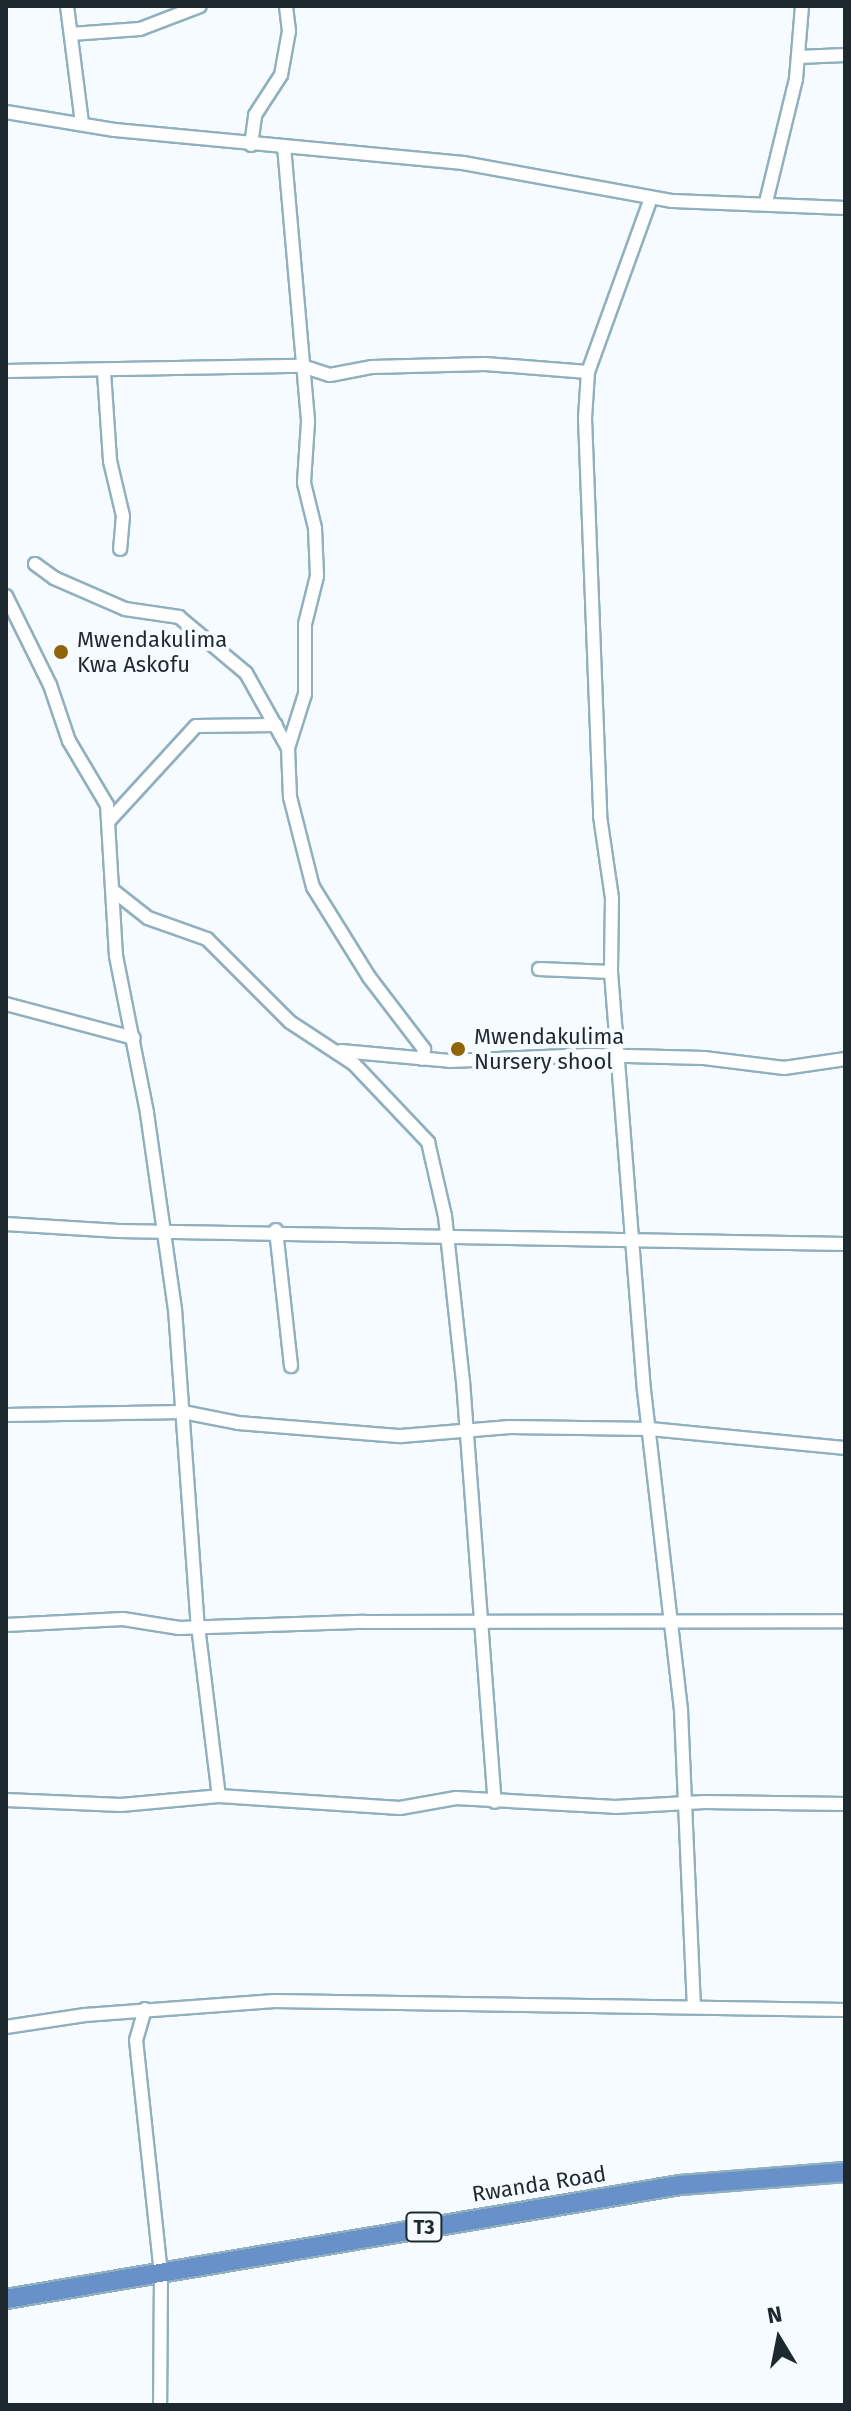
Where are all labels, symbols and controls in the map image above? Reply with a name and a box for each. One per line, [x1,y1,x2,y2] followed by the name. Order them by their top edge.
[77,626,227,678] place label: Mwendakulima Kwa Askofu
[52,643,70,661] marker: Mwendakulima Kwa Askofu
[474,1023,624,1074] place label: Mwendakulima Nursery shool
[449,1040,467,1058] marker: Mwendakulima Nursery shool
[470,2160,608,2208] street label: Rwanda Road
[404,2211,444,2243] road number: T3
[739,2299,819,2379] north arrow
[765,2300,784,2329] text: N

